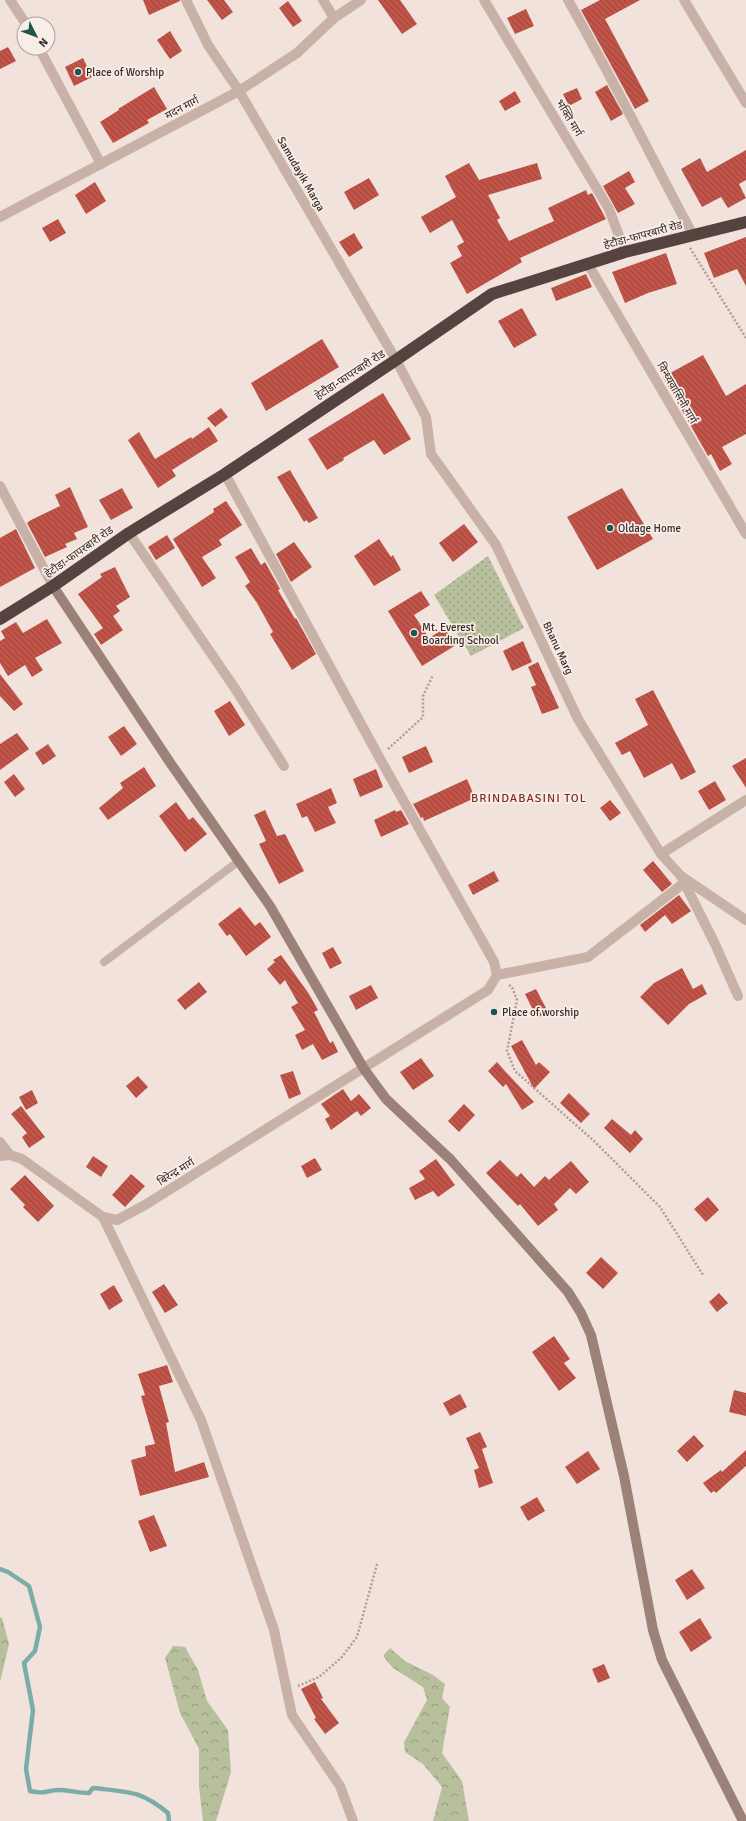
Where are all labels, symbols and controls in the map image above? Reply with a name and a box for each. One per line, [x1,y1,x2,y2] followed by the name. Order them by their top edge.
[16,16,56,56] north arrow
[36,35,50,50] text: N
[86,66,164,79] place label: Place of Worship
[73,67,83,77] marker: Place of Worship
[163,93,202,122] street label: मदन मार्ग
[553,97,586,140] street label: भक्ति मार्ग
[274,135,328,214] street label: Samudayik Marga
[602,218,684,252] street label: हेटौडा-फापरबारी रोड
[312,347,388,403] street label: हेटौडा-फापरबारी रोड
[654,360,700,427] street label: विन्ध्यवासिनी मार्ग
[618,522,681,535] place label: Oldage Home
[42,523,116,581] street label: हेटौडा-फापरबारी रोड
[605,523,615,533] marker: Oldage Home
[540,619,576,677] street label: Bhanu Marg
[422,621,499,647] place label: Mt. Everest Boarding School
[409,628,419,638] marker: Mt. Everest Boarding School
[471,791,587,806] district label: BRINDABASINI TOL
[502,1006,579,1019] place label: Place of worship
[489,1007,499,1017] marker: Place of worship
[155,1155,198,1188] street label: बिरेन्द्र मार्ग

